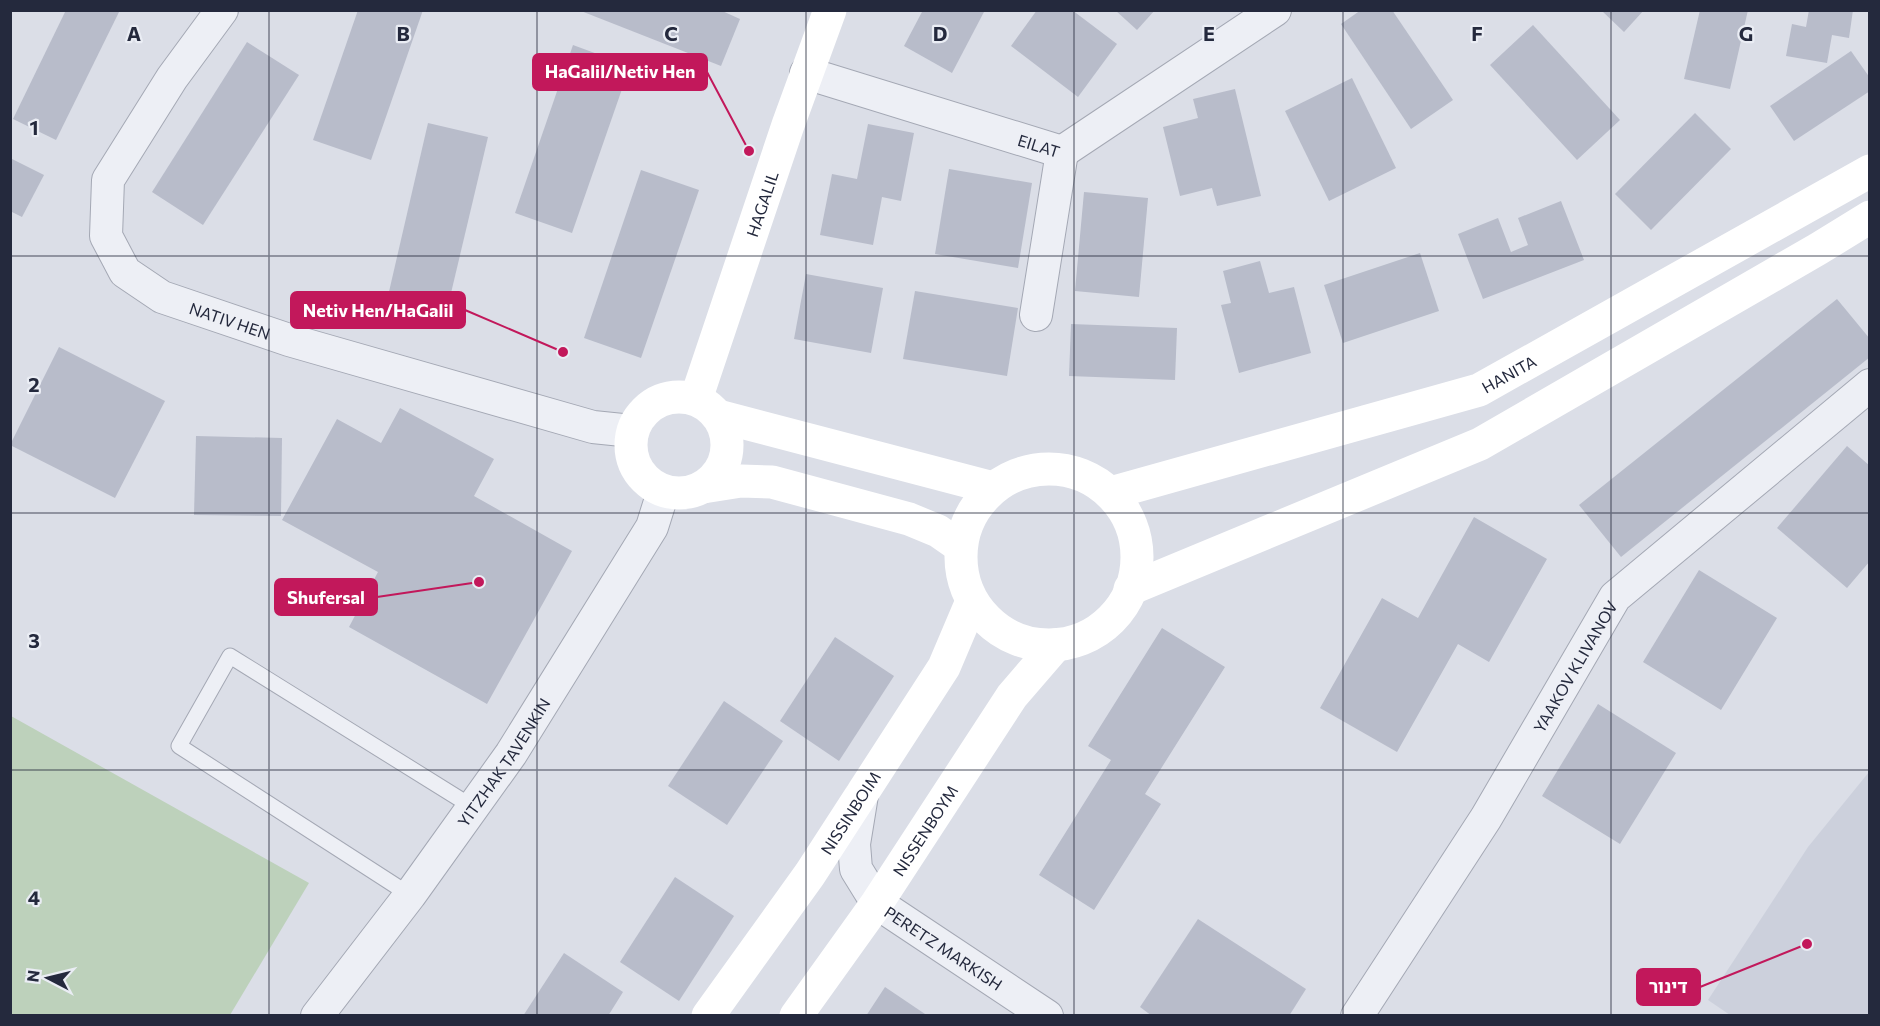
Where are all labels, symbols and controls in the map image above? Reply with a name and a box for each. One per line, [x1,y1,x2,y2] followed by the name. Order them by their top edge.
[127,21,141,45] text: A
[396,21,410,45] text: B
[664,21,678,45] text: C
[933,21,947,45] text: D
[1203,21,1215,45] text: E
[1471,21,1483,45] text: F
[1739,21,1753,45] text: G
[533,54,707,90] callout: HaGalil/Netiv Hen
[545,60,695,82] text: HaGalil/Netiv Hen
[29,115,39,139] text: 1
[1016,130,1063,160] street label: EILAT
[742,168,781,239] street label: HAGALIL
[291,292,465,328] callout: Netiv Hen/HaGalil
[187,298,273,343] street label: NATIV HEN
[303,299,453,321] text: Netiv Hen/HaGalil
[1478,351,1539,396] street label: HANITA
[28,372,40,396] text: 2
[275,579,377,615] callout: Shufersal
[287,586,365,608] text: Shufersal
[1529,597,1620,735] street label: YAAKOV KLIVANOV
[28,628,40,652] text: 3
[453,694,553,830] street label: YITZHAK TAVENKIN
[816,767,884,858] street label: NISSINBOIM
[888,781,961,879] street label: NISSENBOYM
[28,885,40,909] text: 4
[881,901,1006,993] street label: PERETZ MARKISH
[18,948,78,1008] north arrow
[22,969,43,983] text: N
[1637,969,1700,1005] callout: דינור
[1649,975,1687,997] text: דינור

